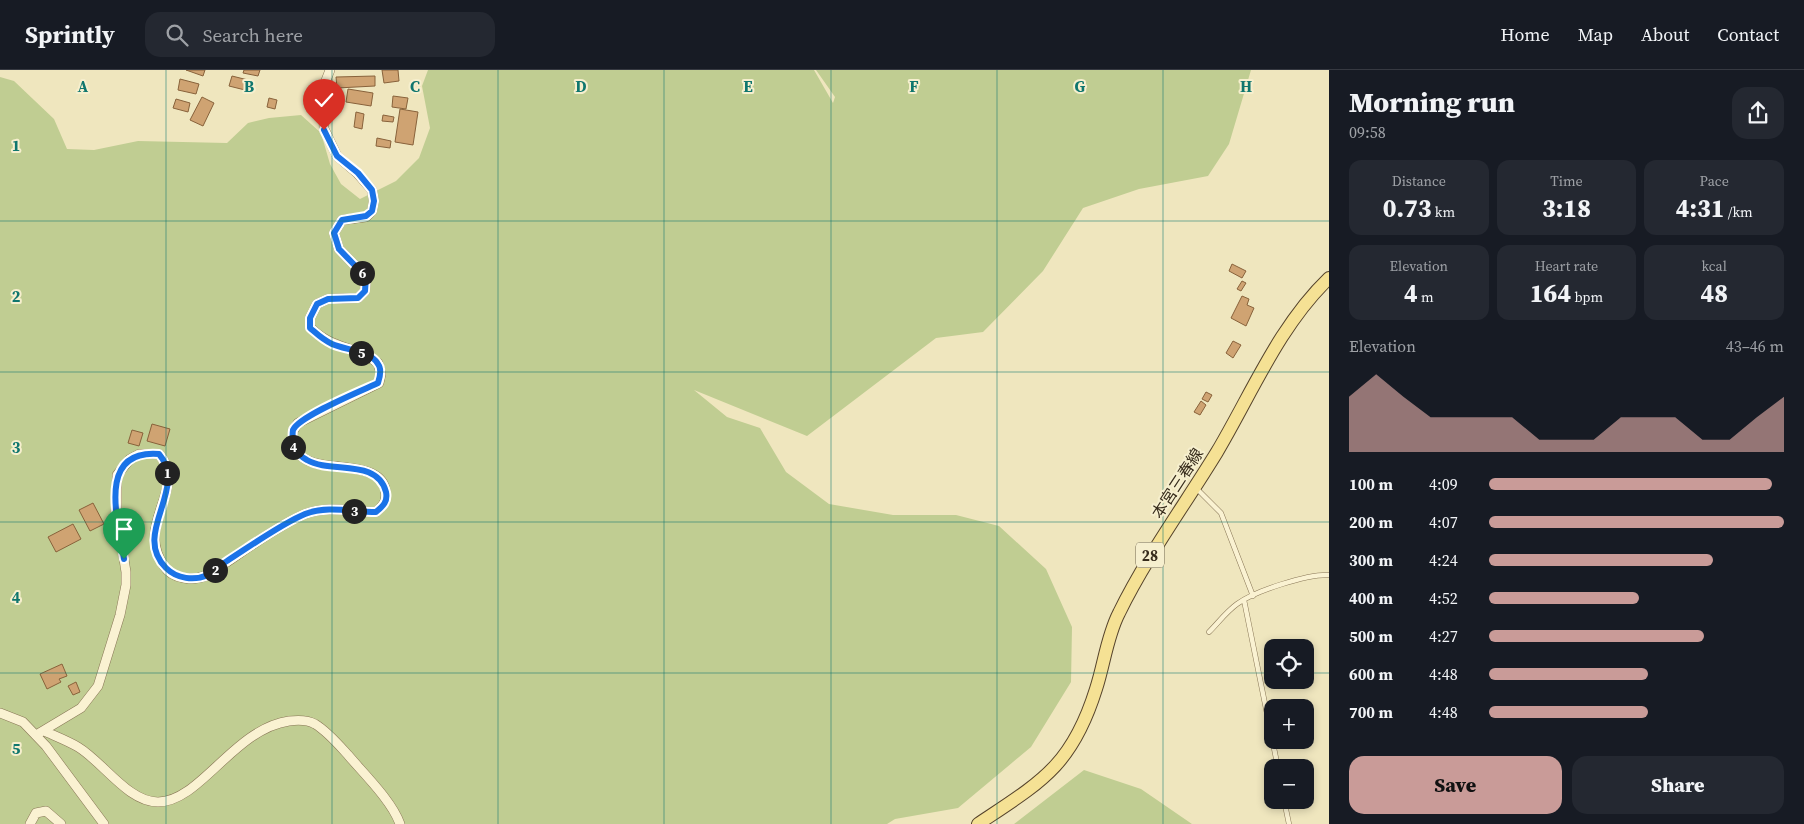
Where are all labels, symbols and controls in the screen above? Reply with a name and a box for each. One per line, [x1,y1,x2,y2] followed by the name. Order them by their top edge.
[145,12,495,57] search box
[25,18,115,51] text: Sprintly
[163,21,191,49] icon: search
[203,22,303,48] text: Search here
[1501,22,1550,47] text: Home
[1578,22,1613,47] text: Map
[1641,22,1689,47] text: About
[1717,22,1779,47] text: Contact
[78,75,89,97] text: A
[244,75,255,97] text: B
[410,75,420,97] text: C
[575,75,587,97] text: D
[743,75,753,97] text: E
[909,75,919,97] text: F
[1075,75,1086,97] text: G
[1240,75,1252,97] text: H
[303,79,345,130] pin
[1349,83,1515,121] text: Morning run
[310,86,338,114] icon: check
[1732,87,1784,139] button: share
[1349,121,1386,143] text: 09:58
[12,134,20,156] text: 1
[1392,171,1446,191] text: Distance
[1550,171,1583,191] text: Time
[1699,171,1729,191] text: Pace
[1383,191,1431,225] text: 0.73
[1542,191,1591,225] text: 3:18
[1676,191,1725,225] text: 4:31
[1431,202,1455,222] text: km
[1725,202,1753,222] text: /km
[1390,256,1448,276] text: Elevation
[1535,256,1598,276] text: Heart rate
[1701,256,1727,276] text: kcal
[350,260,374,286] pin: 6
[359,263,366,283] text: 6
[1404,276,1418,310] text: 4
[1530,276,1571,310] text: 164
[1700,276,1728,310] text: 48
[12,285,21,307] text: 2
[1418,287,1434,307] text: m
[1571,287,1603,307] text: bpm
[1349,335,1416,357] text: Elevation
[1726,335,1784,357] text: 43–46 m
[348,340,374,366] pin: 5
[358,343,365,363] text: 5
[280,434,306,460] pin: 4
[12,436,21,458] text: 3
[290,437,297,457] text: 4
[1146,443,1208,523] street label: 本宮三春線
[154,460,180,486] pin: 1
[164,463,171,483] text: 1
[1349,473,1393,495] text: 100 m
[1429,473,1458,495] text: 4:09
[342,498,366,524] pin: 3
[351,501,358,521] text: 3
[103,508,145,559] pin
[1349,511,1393,533] text: 200 m
[1429,511,1458,533] text: 4:07
[110,515,138,543] icon: arrive
[1136,542,1164,568] road number: 28
[1349,549,1393,571] text: 300 m
[1429,549,1458,571] text: 4:24
[202,558,228,582] pin: 2
[212,560,219,580] text: 2
[12,586,21,608] text: 4
[1349,587,1393,609] text: 400 m
[1429,587,1458,609] text: 4:52
[1349,625,1393,647] text: 500 m
[1429,625,1458,647] text: 4:27
[1264,639,1314,809] map controls
[1264,639,1314,689] button: locate
[1349,663,1393,685] text: 600 m
[1429,663,1458,685] text: 4:48
[1264,699,1314,749] button: +
[1349,701,1393,723] text: 700 m
[1429,701,1458,723] text: 4:48
[12,737,21,759] text: 5
[1349,756,1562,814] button: Save
[1572,756,1784,814] button: Share
[1264,759,1314,809] button: −

